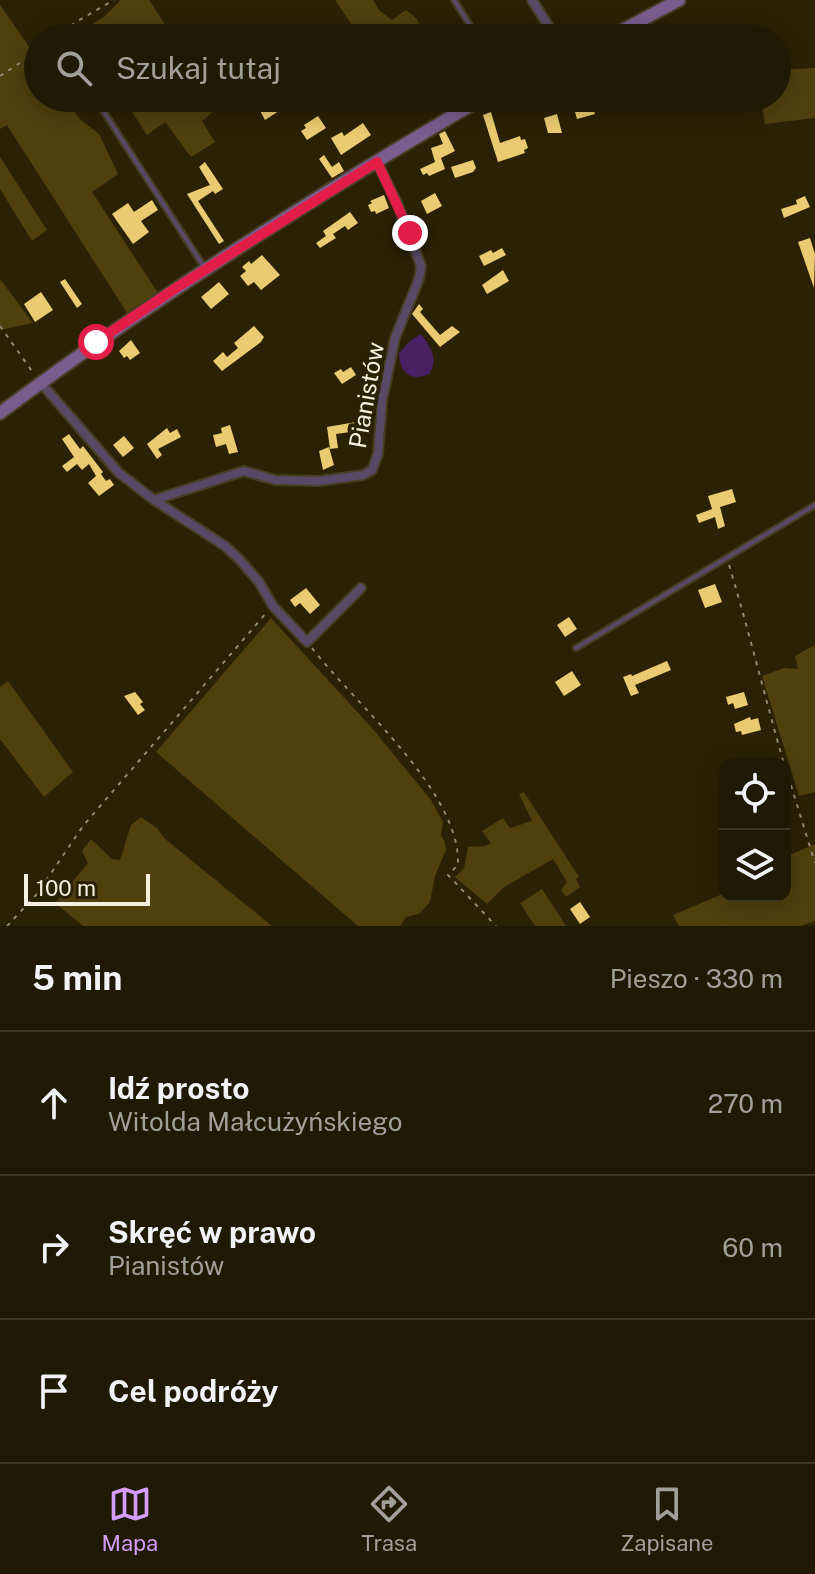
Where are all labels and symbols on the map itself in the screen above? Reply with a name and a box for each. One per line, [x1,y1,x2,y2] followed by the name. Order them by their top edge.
[392,215,428,251] route end
[78,324,114,360] route start
[343,339,389,450] street label: Pianistów
[24,870,150,906] scale bar

